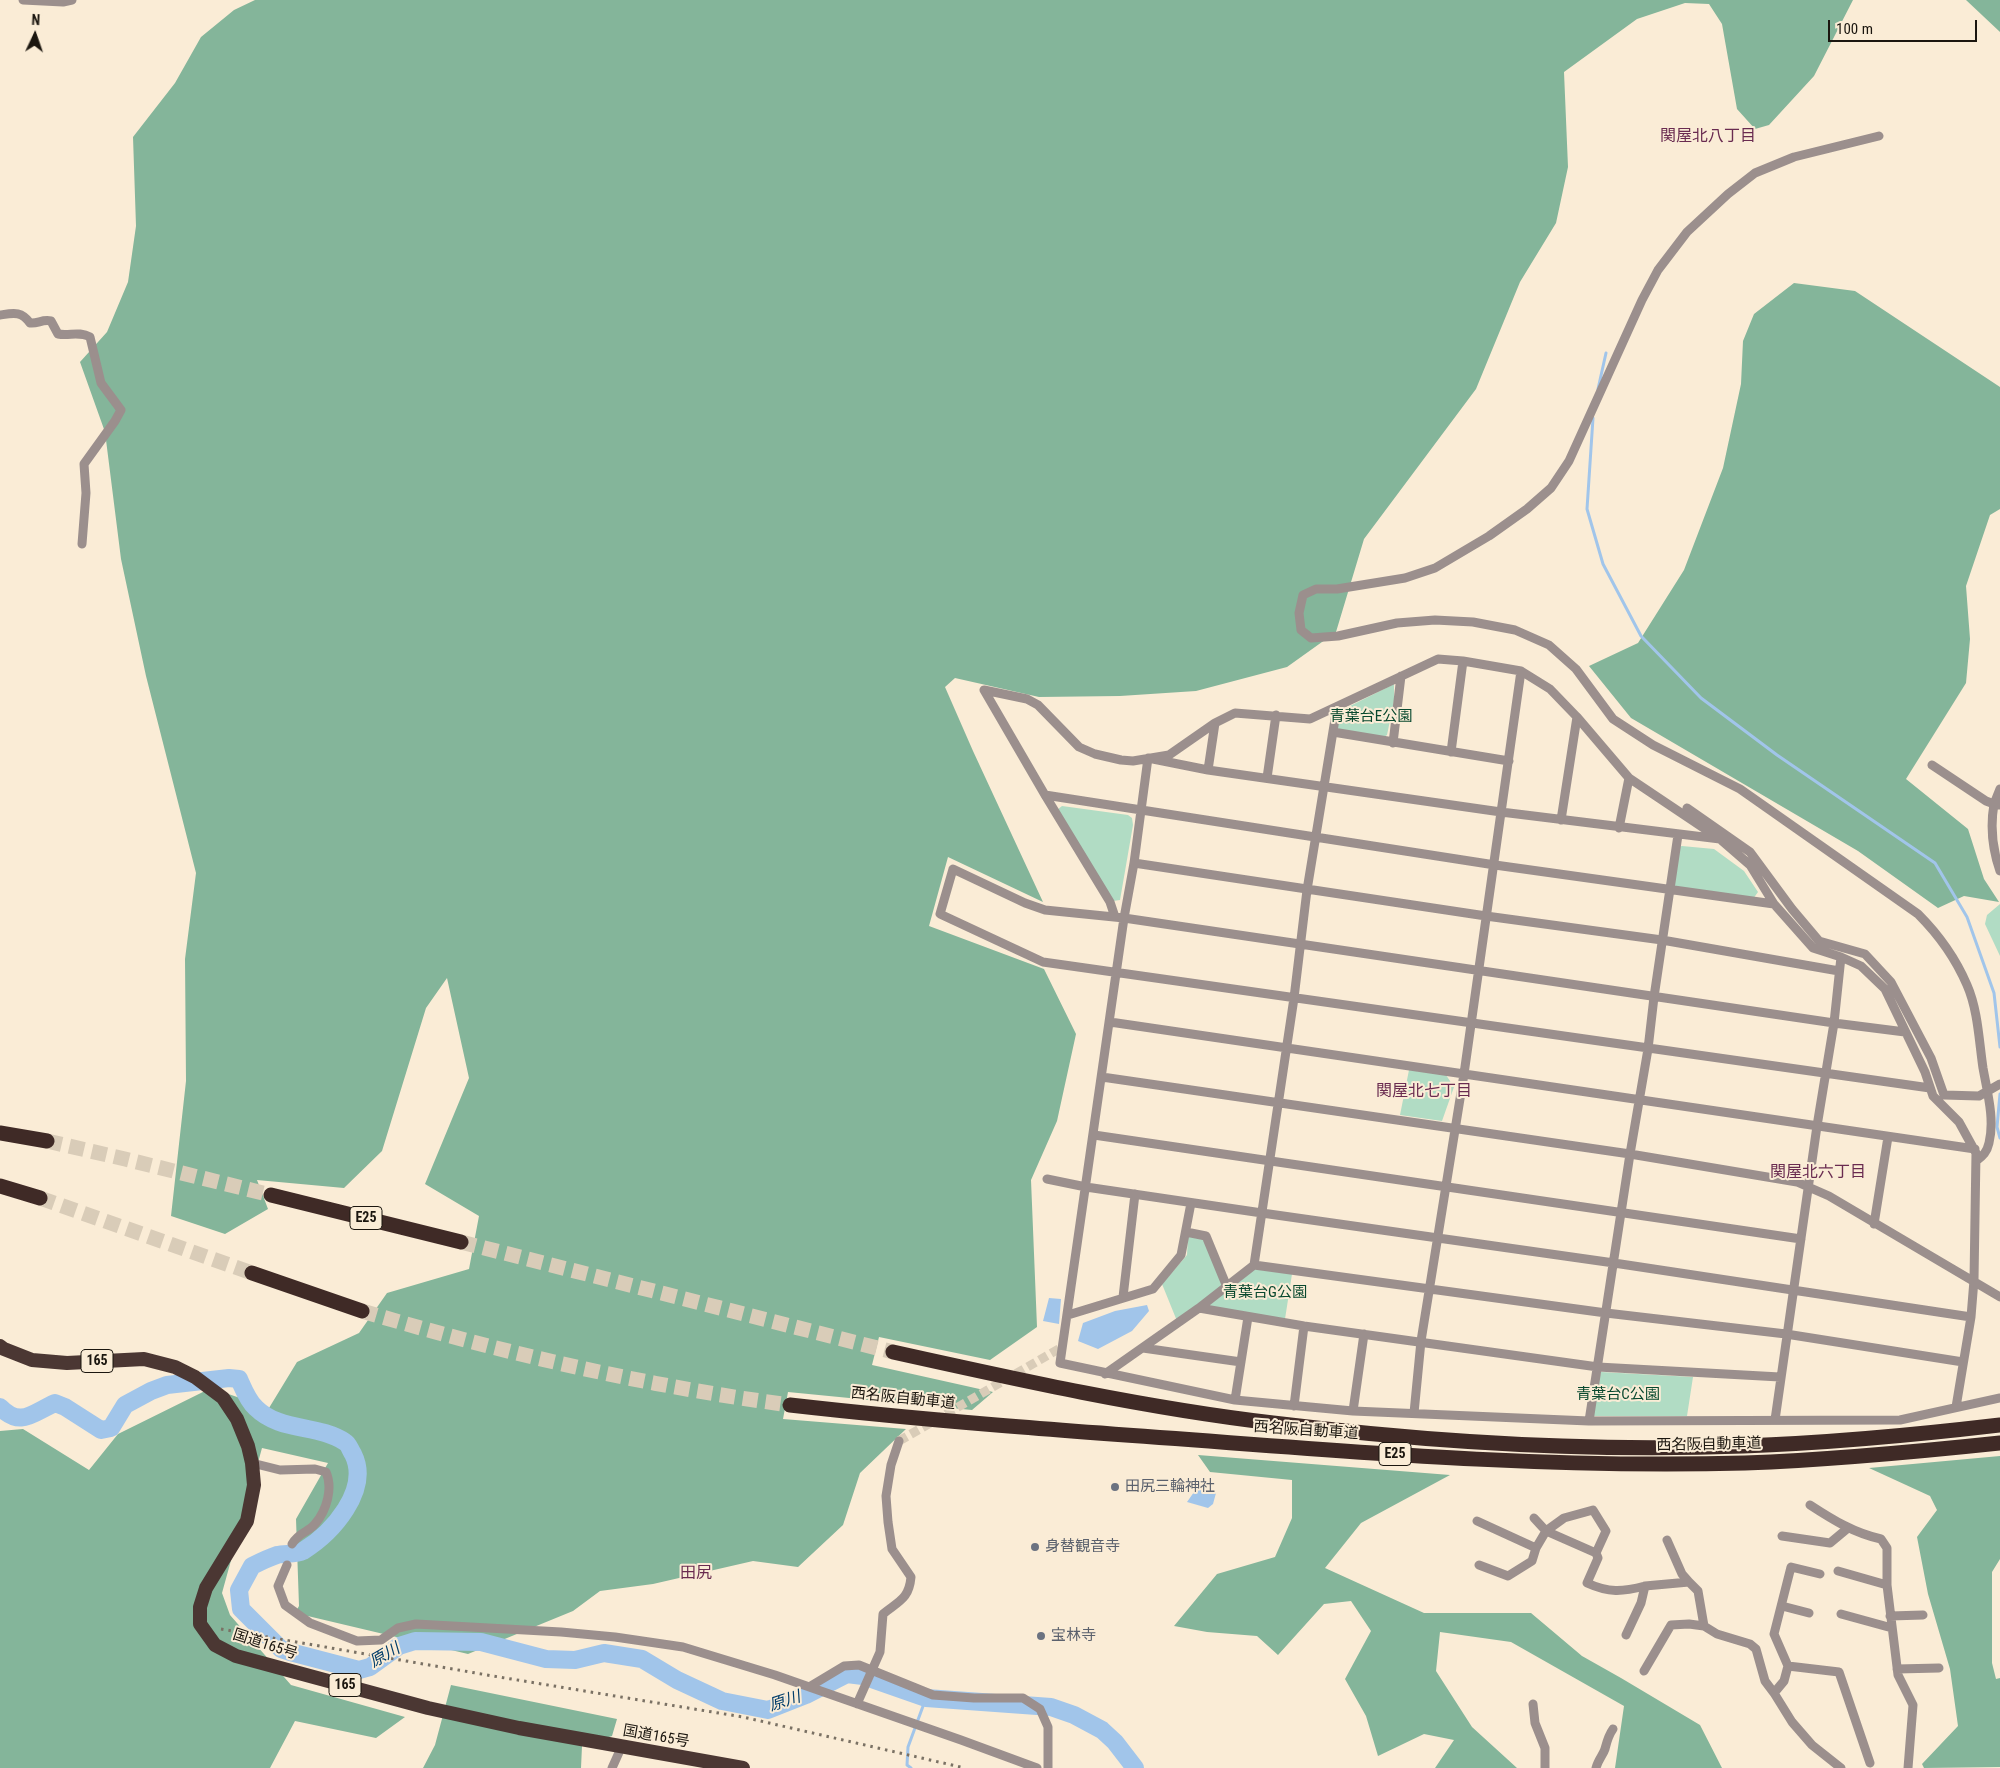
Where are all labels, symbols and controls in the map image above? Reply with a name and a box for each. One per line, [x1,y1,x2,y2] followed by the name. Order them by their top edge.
[10,10,60,60] north arrow
[1830,10,1979,42] scale bar
[31,12,40,28] text: N
[1836,20,1873,38] text: 100 m
[1660,127,1756,147] district label: 関屋北八丁目
[1330,708,1412,726] park label: 青葉台E公園
[1376,1082,1472,1102] district label: 関屋北七丁目
[1770,1163,1866,1183] district label: 関屋北六丁目
[350,1206,382,1230] road number: E25
[1223,1284,1307,1302] park label: 青葉台G公園
[81,1350,113,1372] road number: 165
[850,1385,956,1413] street label: 西名阪自動車道
[1576,1386,1660,1404] park label: 青葉台C公園
[1253,1418,1359,1444] street label: 西名阪自動車道
[1656,1435,1762,1455] street label: 西名阪自動車道
[1379,1442,1411,1466] road number: E25
[1125,1478,1215,1496] place label: 田尻三輪神社
[1109,1481,1121,1493] marker: 田尻三輪神社
[1045,1538,1120,1556] place label: 身替観音寺
[1029,1541,1041,1553] marker: 身替観音寺
[680,1564,712,1584] district label: 田尻
[230,1626,300,1664] street label: 国道165号
[1051,1627,1096,1645] place label: 宝林寺
[1035,1630,1047,1642] marker: 宝林寺
[366,1640,404,1672] water label: 原川
[329,1674,361,1696] road number: 165
[767,1688,803,1716] water label: 原川
[621,1722,691,1752] street label: 国道165号

